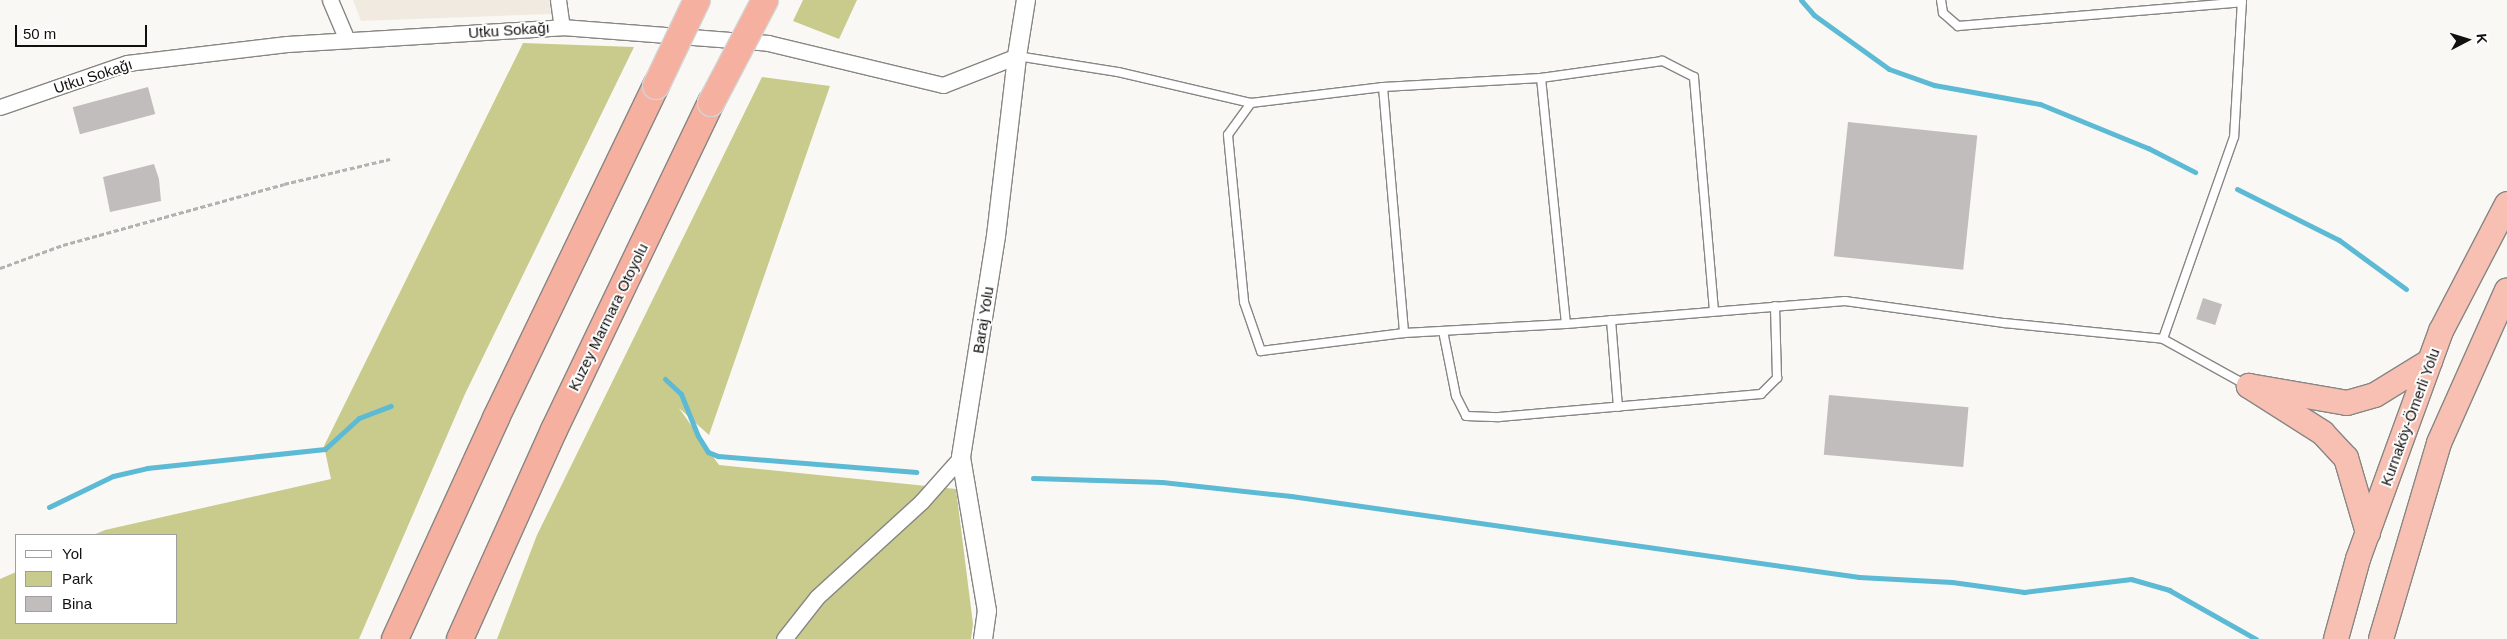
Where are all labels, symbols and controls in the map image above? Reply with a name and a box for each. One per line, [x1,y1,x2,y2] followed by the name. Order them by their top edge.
[18,15,150,47] scale bar
[2442,15,2492,65] north arrow
[468,18,550,42] street label: Utku Sokağı
[23,25,56,42] text: 50 m
[2474,33,2490,44] text: K
[51,55,135,97] street label: Utku Sokağı
[564,240,652,394] street label: Kuzey Marmara Otoyolu
[969,285,997,355] street label: Baraj Yolu
[2377,346,2443,488] street label: Kurnaköy-Ömerli Yolu
[15,534,178,624] legend
[62,545,82,562] text: Yol
[62,570,93,587] text: Park
[62,595,92,612] text: Bina

